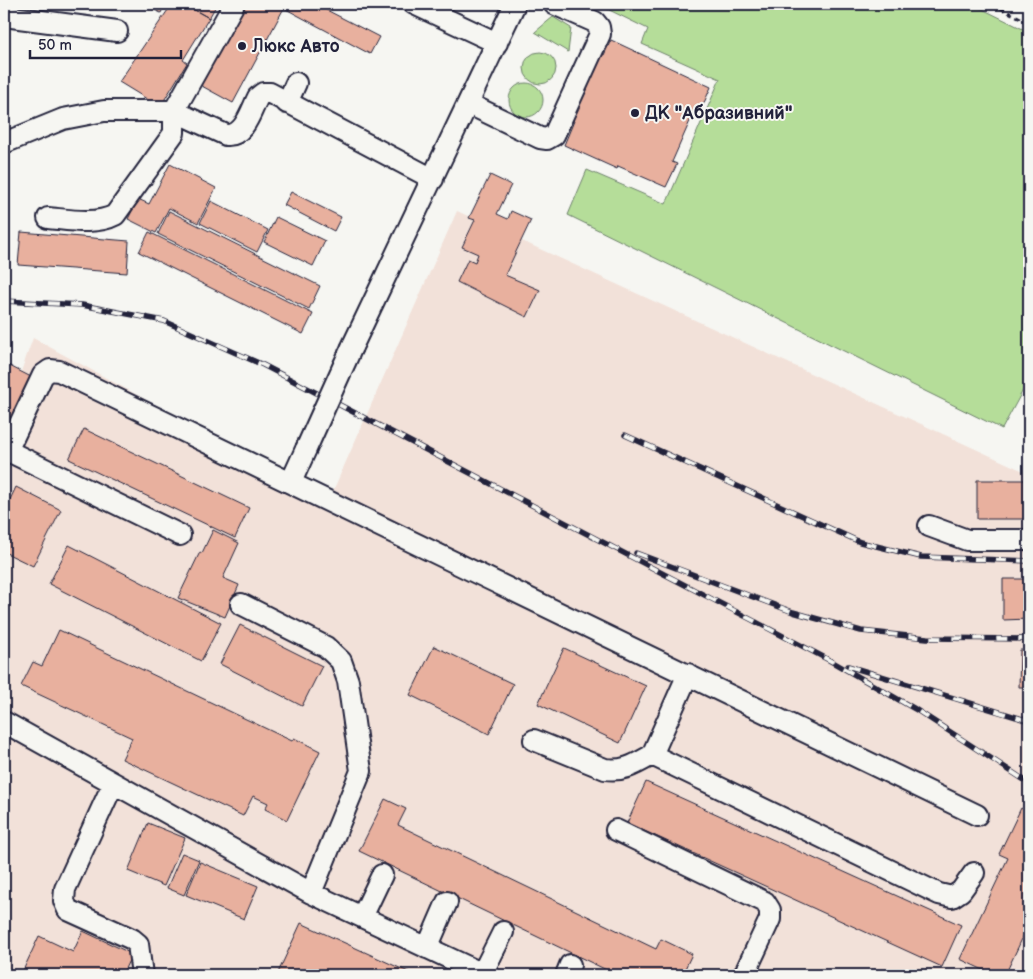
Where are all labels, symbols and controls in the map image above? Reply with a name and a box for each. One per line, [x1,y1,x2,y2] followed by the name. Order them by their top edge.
[30,28,181,60] scale bar
[38,36,72,55] text: 50 m
[251,36,340,57] place label: Люкс Авто
[236,40,248,52] marker: Люкс Авто
[645,103,793,124] place label: ДК "Абразивний"
[629,107,641,119] marker: ДК "Абразивний"

